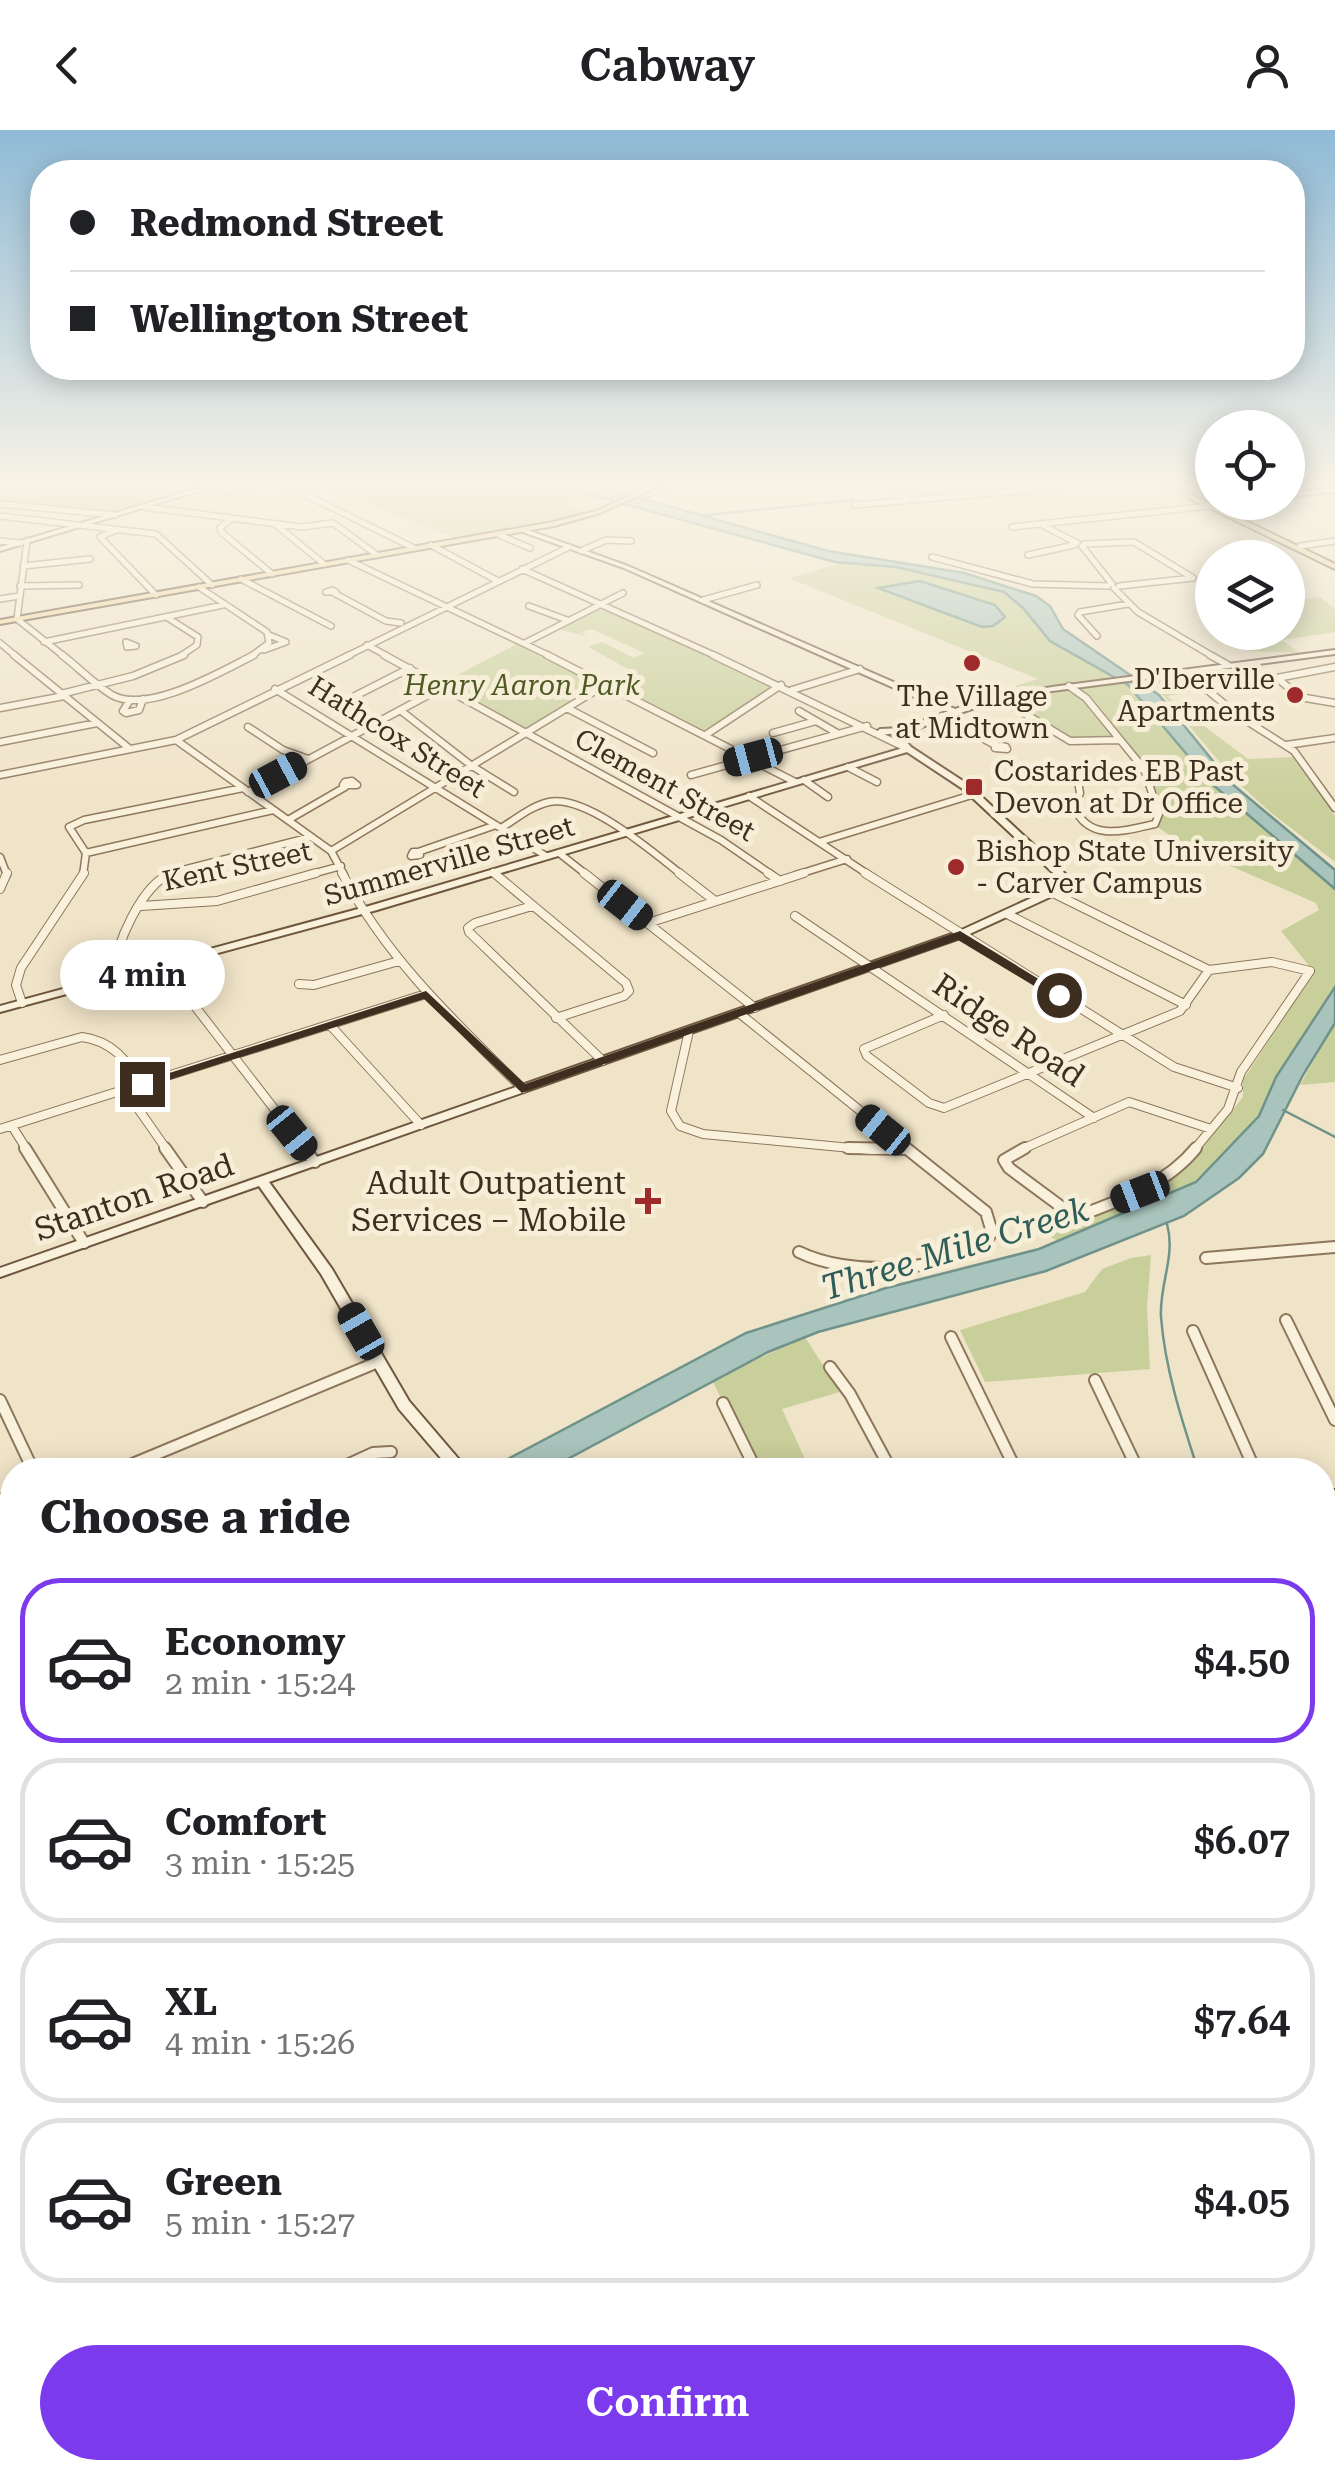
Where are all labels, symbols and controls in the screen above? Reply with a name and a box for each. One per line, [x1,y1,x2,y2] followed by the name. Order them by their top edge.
[40,38,95,93] icon: back
[1240,38,1295,93] icon: person
[580,39,755,92] text: Cabway
[130,201,444,245] text: Redmond Street
[130,297,468,341] text: Wellington Street
[1195,410,1305,650] map controls
[1195,410,1305,520] button: locate
[1195,540,1305,650] button: layers
[961,652,983,674] marker: The Village at Midtown
[1117,663,1275,728] place label: D'Iberville Apartments
[302,669,492,805] street label: Hathcox Street
[403,669,641,702] park label: Henry Aaron Park
[895,680,1049,745] place label: The Village at Midtown
[1284,684,1306,706] marker: D'Iberville Apartments
[569,722,761,848] street label: Clement Street
[720,735,786,779] car
[244,748,312,802] car
[994,755,1244,820] place label: Costarides EB Past Devon at Dr Office
[963,776,985,798] marker: Costarides EB Past Devon at Dr Office
[320,809,578,913] street label: Summerville Street
[160,834,314,898] street label: Kent Street
[976,835,1294,900] place label: Bishop State University - Carver Campus
[945,856,967,878] marker: Bishop State University - Carver Campus
[592,875,658,935] car
[59,939,224,1009] callout: 4 min
[98,956,187,994] text: 4 min
[926,965,1092,1095] street label: Ridge Road
[1037,973,1082,1018] route start
[120,1062,165,1107] route end
[850,1099,916,1161] car
[261,1100,323,1166] car
[29,1145,239,1249] street label: Stanton Road
[351,1164,626,1239] place label: Adult Outpatient Services – Mobile
[1107,1167,1173,1217] car
[635,1188,661,1214] marker: Adult Outpatient Services – Mobile
[816,1189,1094,1309] water label: Three Mile Creek
[333,1298,389,1364] car
[40,1491,351,1544] text: Choose a ride
[45,1616,135,1706] icon: car
[165,1620,345,1664] text: Economy
[1194,1639,1290,1683] text: $4.50
[165,1664,355,1702] text: 2 min · 15:24
[45,1796,135,1886] icon: car
[165,1800,326,1844] text: Comfort
[1194,1819,1290,1863] text: $6.07
[165,1844,355,1882] text: 3 min · 15:25
[45,1976,135,2066] icon: car
[165,1980,217,2024] text: XL
[1194,1999,1290,2043] text: $7.64
[165,2024,355,2062] text: 4 min · 15:26
[45,2156,135,2246] icon: car
[165,2160,282,2204] text: Green
[1194,2179,1290,2223] text: $4.05
[165,2204,355,2242] text: 5 min · 15:27
[40,2345,1295,2460] button: Confirm

